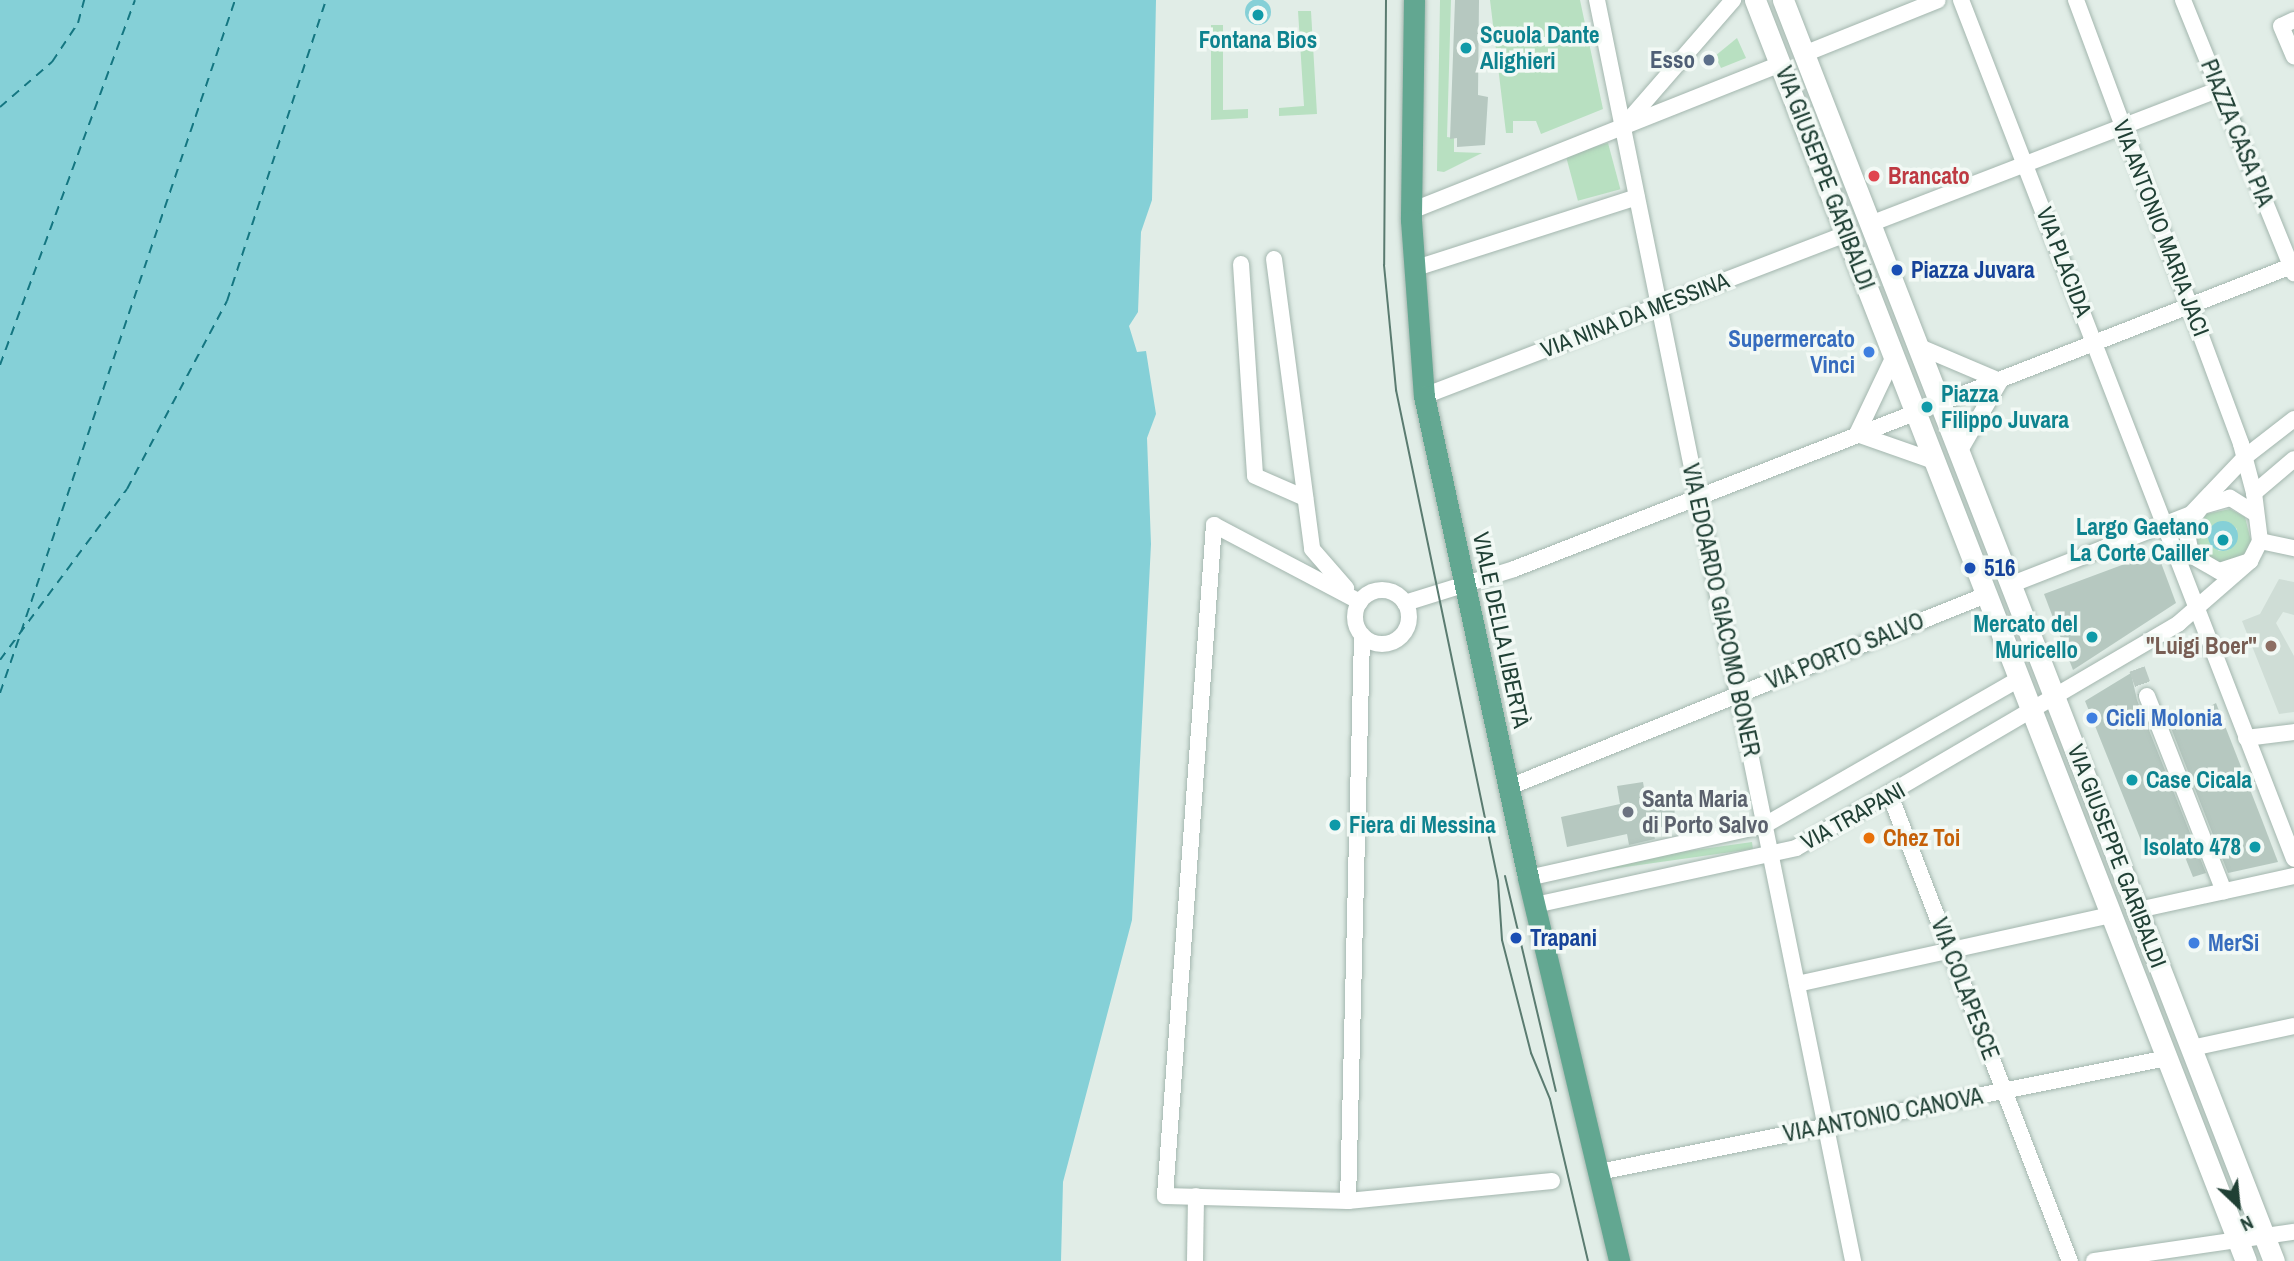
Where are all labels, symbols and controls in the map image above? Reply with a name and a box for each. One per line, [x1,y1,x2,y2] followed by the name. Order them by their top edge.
[1250,7,1266,23] marker: Fontana Bios
[1480,21,1599,75] place label: Scuola Dante Alighieri
[1199,26,1317,54] place label: Fontana Bios
[1458,40,1474,56] marker: Scuola Dante Alighieri
[1650,46,1695,74] place label: Esso
[1701,52,1717,68] marker: Esso
[2195,54,2279,212] street label: PIAZZA CASA PIA
[1769,62,1881,294] street label: VIA GIUSEPPE GARIBALDI
[2106,115,2216,341] street label: VIA ANTONIO MARIA JACI
[1888,162,1970,190] place label: Brancato
[1866,168,1882,184] marker: Brancato
[2030,203,2098,321] street label: VIA PLACIDA
[1911,256,2035,284] place label: Piazza Juvara
[1889,262,1905,278] marker: Piazza Juvara
[1536,266,1734,364] street label: VIA NINA DA MESSINA
[1728,325,1855,379] place label: Supermercato Vinci
[1861,344,1877,360] marker: Supermercato Vinci
[1941,380,2069,434] place label: Piazza Filippo Juvara
[1919,399,1935,415] marker: Piazza Filippo Juvara
[1676,461,1766,759] street label: VIA EDOARDO GIACOMO BONER
[2070,513,2209,567] place label: Largo Gaetano La Corte Cailler
[1467,529,1535,731] street label: VIALE DELLA LIBERTÀ
[2215,532,2231,548] marker: Largo Gaetano La Corte Cailler
[1984,554,2015,582] place label: 516
[1962,560,1978,576] marker: 516
[1762,607,1928,695] street label: VIA PORTO SALVO
[1973,610,2078,664] place label: Mercato del Muricello
[2084,629,2100,645] marker: Mercato del Muricello
[2146,632,2257,660] place label: "Luigi Boer"
[2263,638,2279,654] marker: "Luigi Boer"
[2106,704,2222,732] place label: Cicli Molonia
[2084,710,2100,726] marker: Cicli Molonia
[2061,740,2173,972] street label: VIA GIUSEPPE GARIBALDI
[2146,766,2252,794] place label: Case Cicala
[2124,772,2140,788] marker: Case Cicala
[1796,776,1910,856] street label: VIA TRAPANI
[1642,785,1769,839] place label: Santa Maria di Porto Salvo
[1620,804,1636,820] marker: Santa Maria di Porto Salvo
[1349,811,1496,839] place label: Fiera di Messina
[1327,817,1343,833] marker: Fiera di Messina
[1883,824,1960,852] place label: Chez Toi
[1861,830,1877,846] marker: Chez Toi
[2144,833,2241,861] place label: Isolato 478
[2247,839,2263,855] marker: Isolato 478
[1925,914,2005,1064] street label: VIA COLAPESCE
[1530,924,1597,952] place label: Trapani
[2208,929,2259,957] place label: MerSi
[1508,930,1524,946] marker: Trapani
[2186,935,2202,951] marker: MerSi
[1780,1082,1986,1148] street label: VIA ANTONIO CANOVA
[2203,1170,2273,1240] north arrow
[2236,1210,2258,1238] text: N

